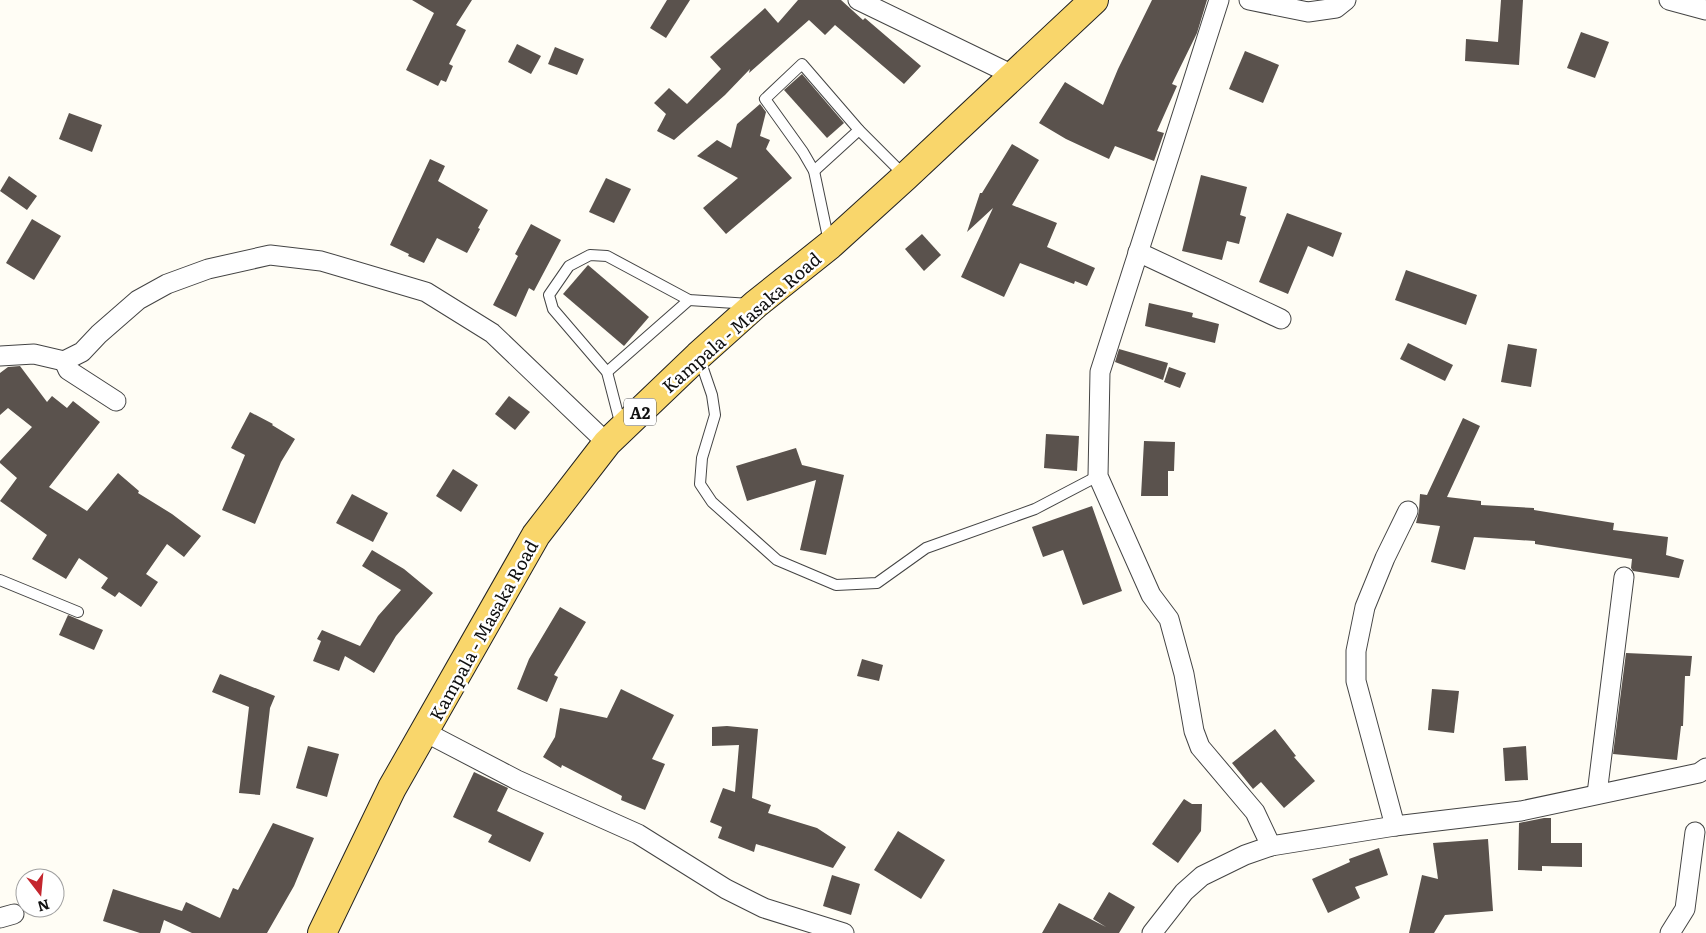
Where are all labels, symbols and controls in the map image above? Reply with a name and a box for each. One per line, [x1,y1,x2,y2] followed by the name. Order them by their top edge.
[655,245,827,399] street label: Kampala - Masaka Road
[624,398,656,426] road number: A2
[422,535,544,725] street label: Kampala - Masaka Road
[15,868,65,918] north arrow
[35,895,52,918] text: N

